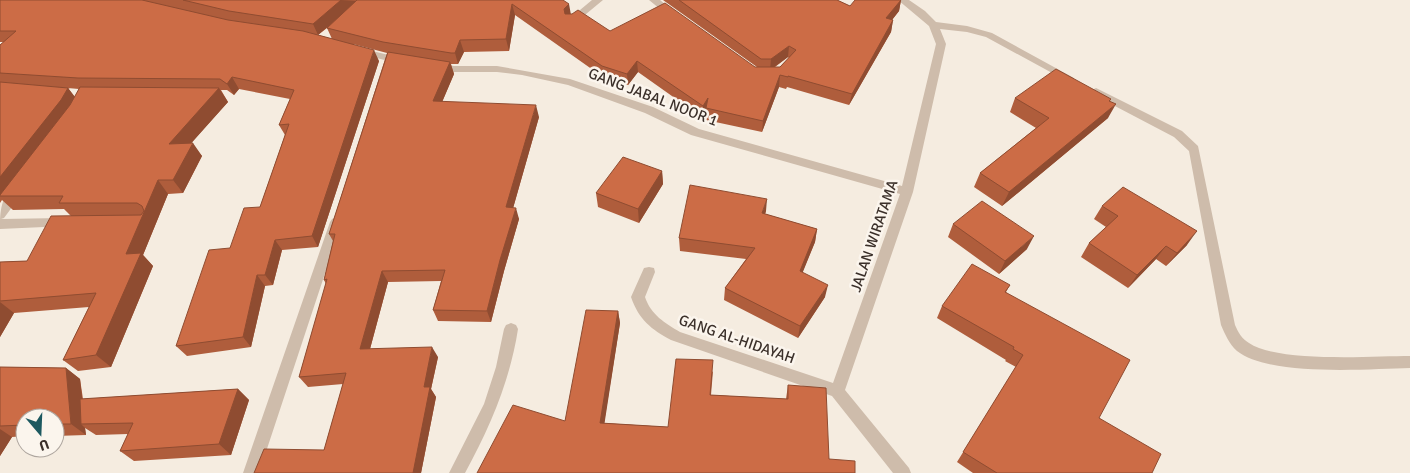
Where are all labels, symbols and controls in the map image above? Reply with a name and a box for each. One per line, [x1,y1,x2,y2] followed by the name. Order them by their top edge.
[586,64,720,130] street label: GANG JABAL NOOR 1
[846,178,902,294] street label: JALAN WIRATAMA
[677,311,797,367] street label: GANG AL-HIDAYAH
[15,408,65,458] north arrow
[37,435,51,454] text: U

